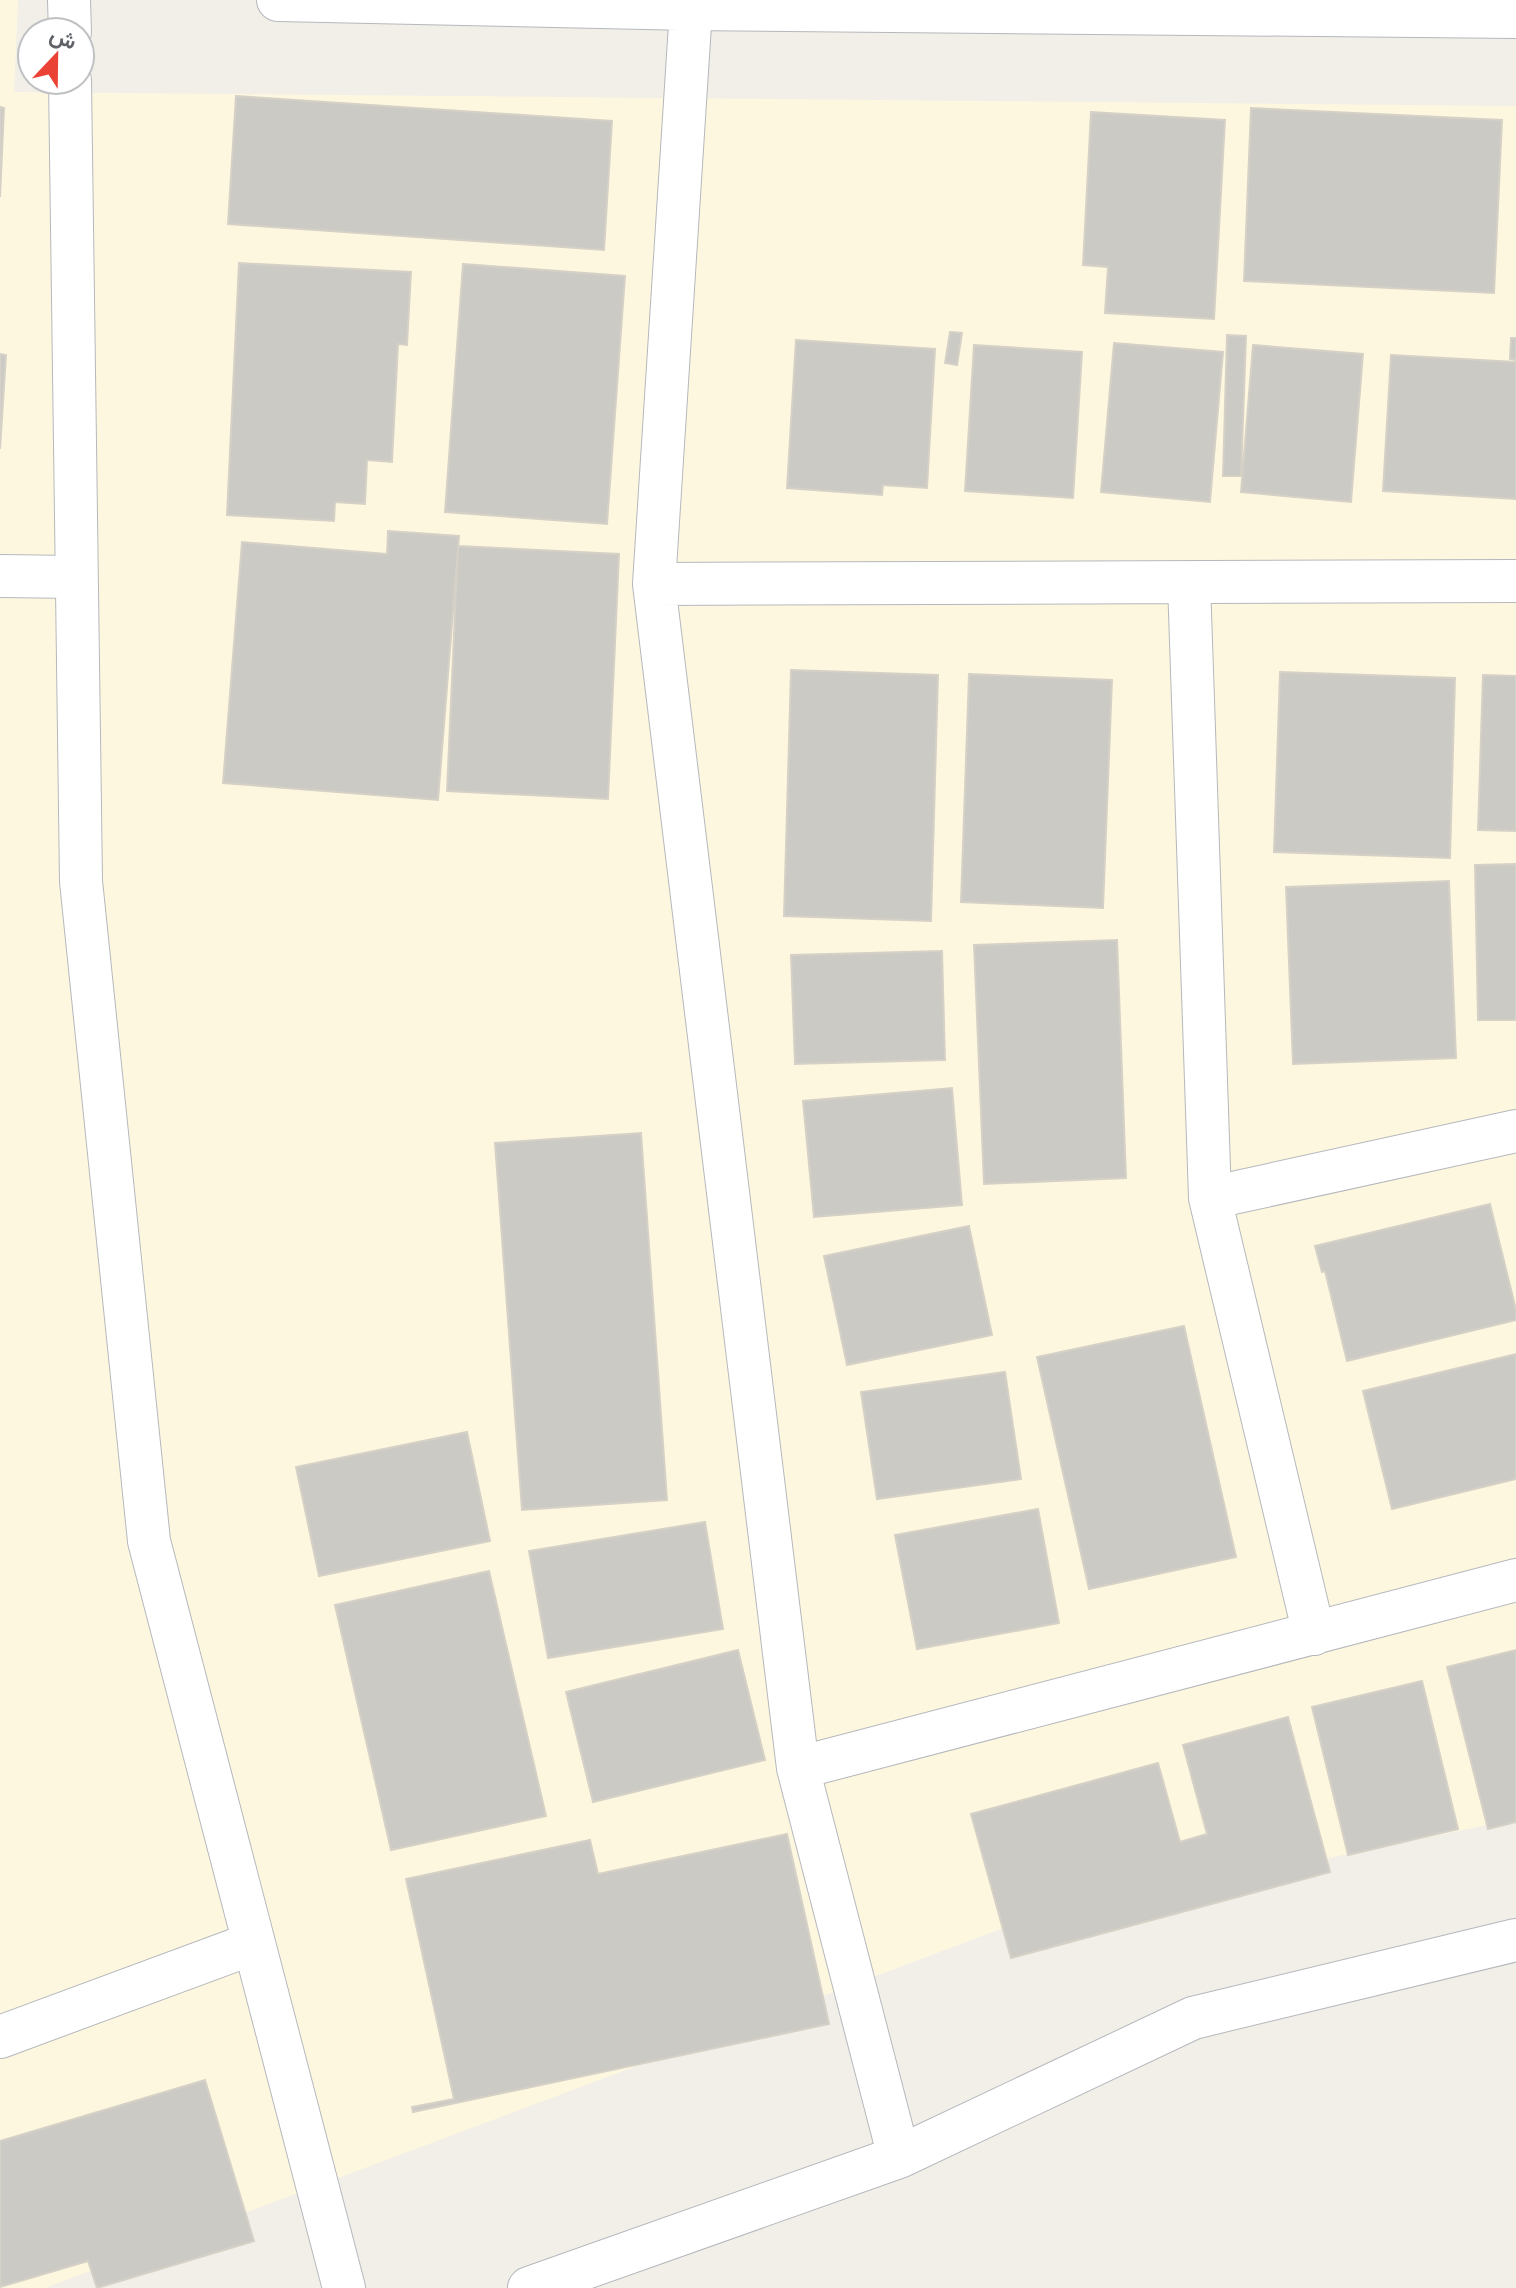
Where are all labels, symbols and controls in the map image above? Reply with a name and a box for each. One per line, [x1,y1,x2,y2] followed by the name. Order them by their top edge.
[16,16,96,96] north arrow
[46,20,81,55] text: ش

